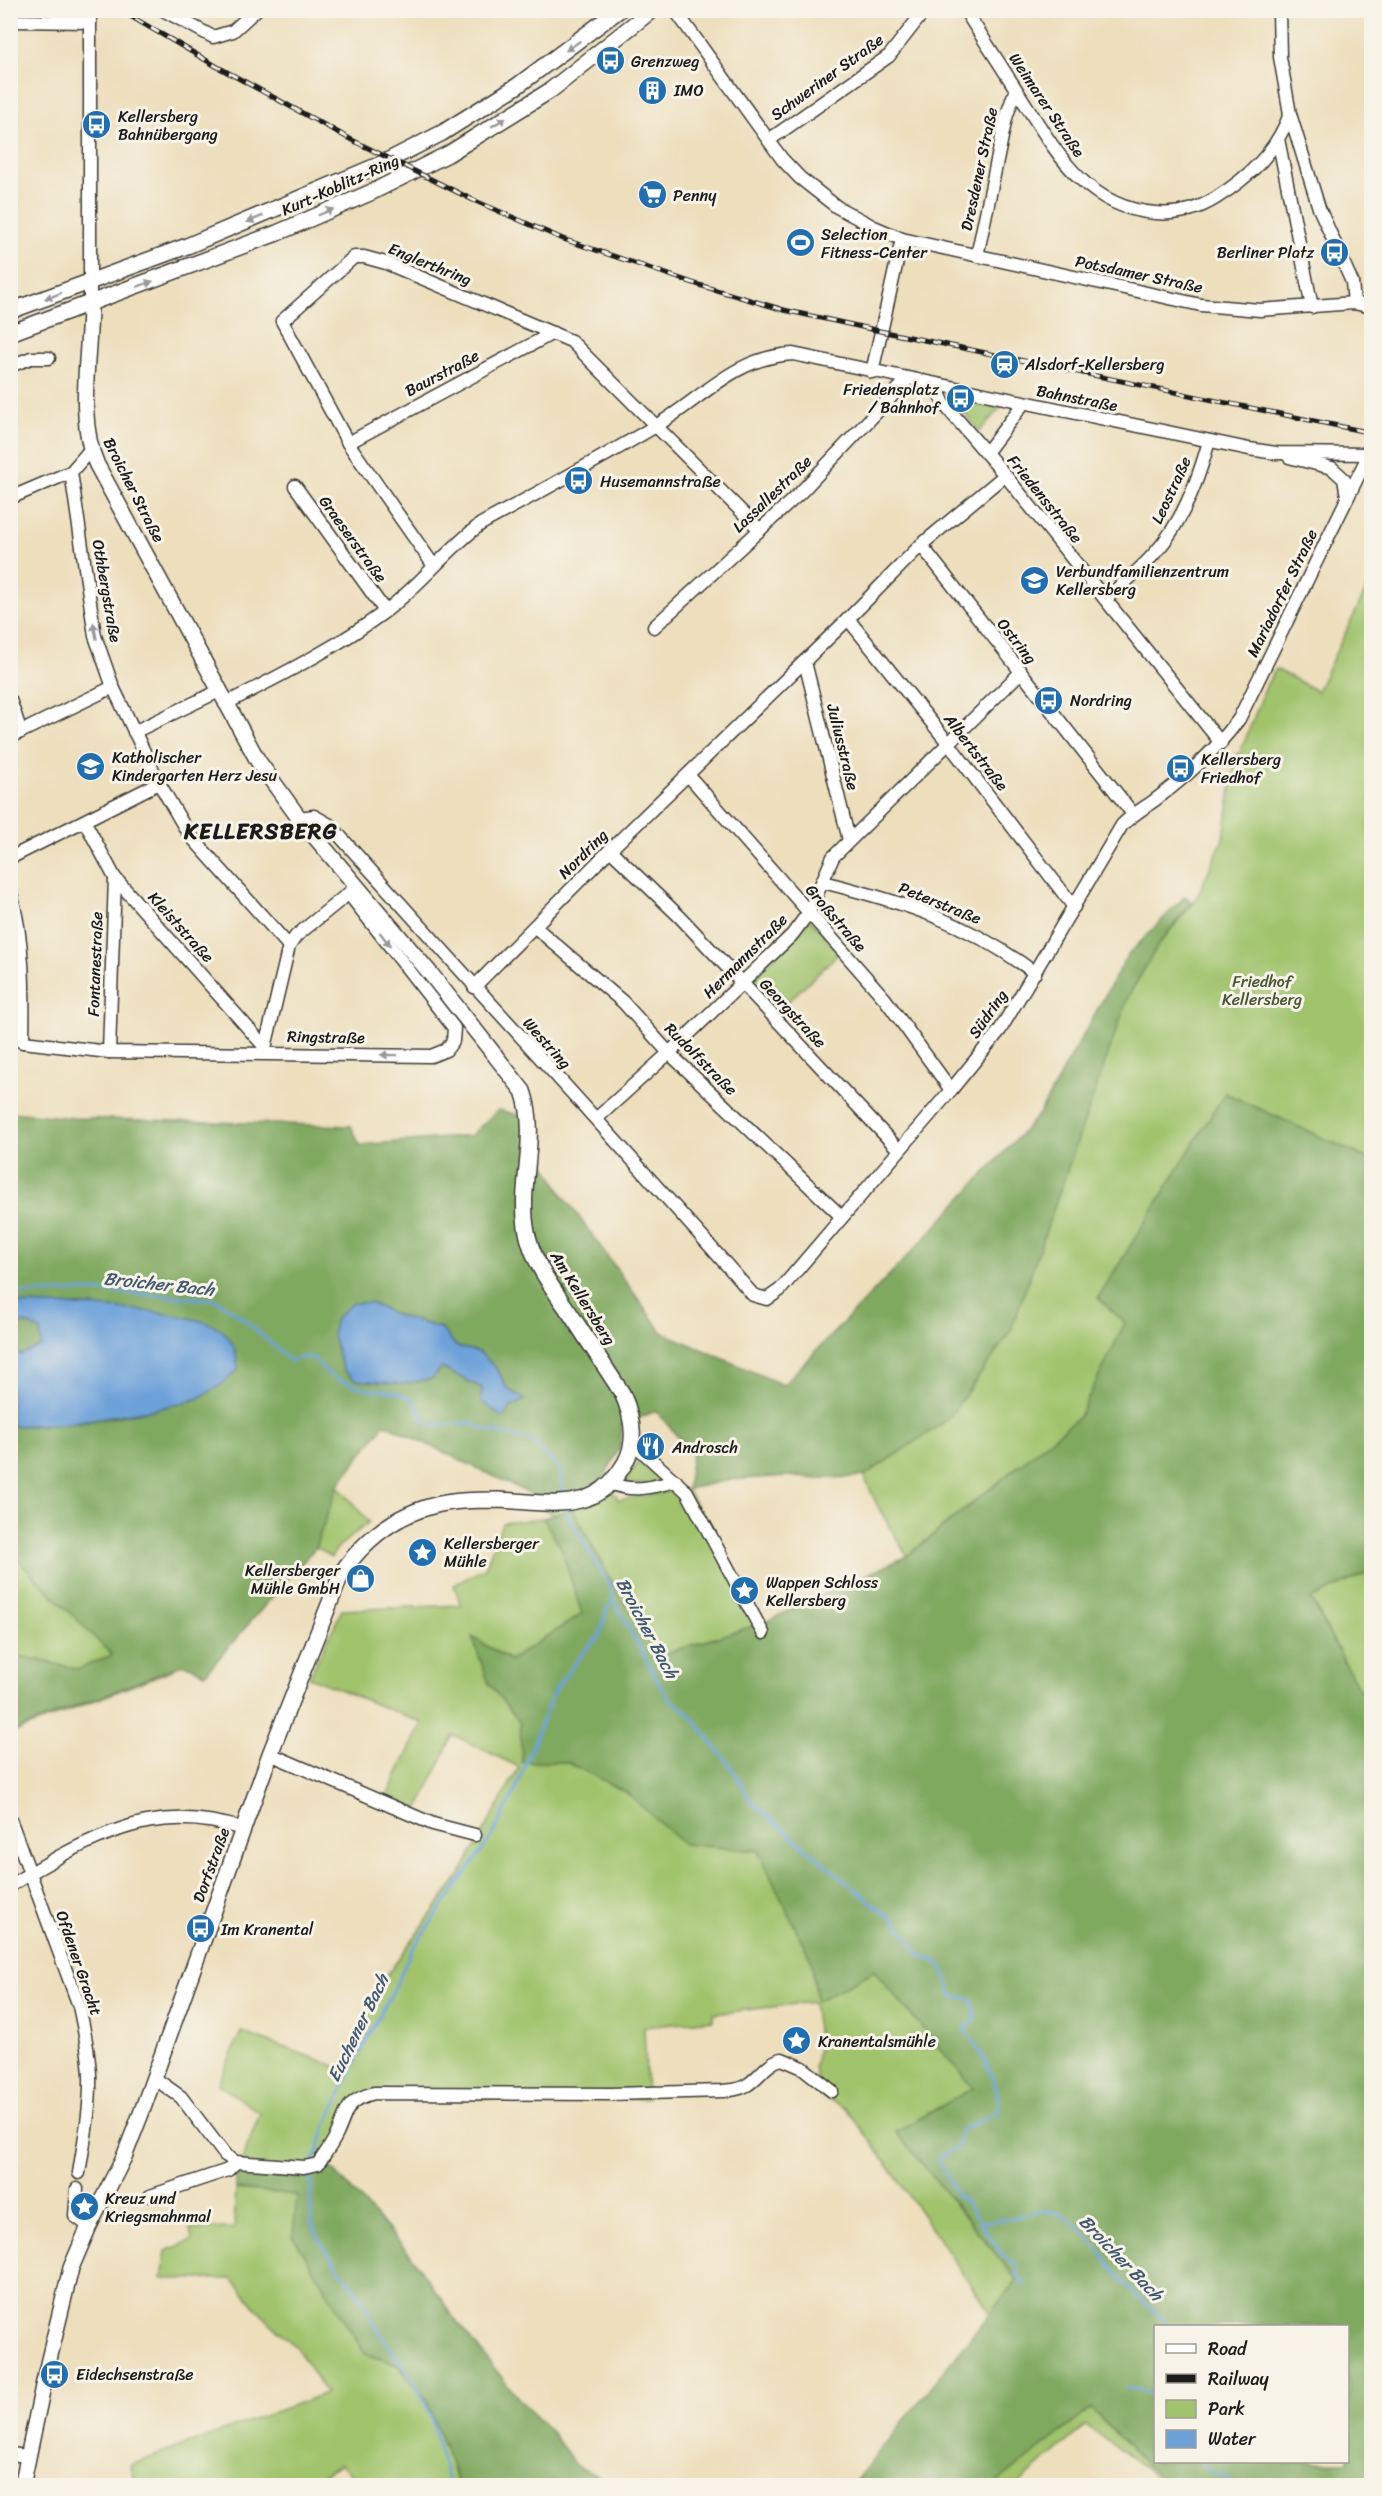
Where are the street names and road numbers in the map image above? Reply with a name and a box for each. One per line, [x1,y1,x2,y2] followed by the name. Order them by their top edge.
[764,26,890,128] street label: Schweriner Straße
[1001,47,1093,164] street label: Weimarer Straße
[952,104,1006,234] street label: Dresdener Straße
[276,146,404,224] street label: Kurt-Koblitz-Ring
[384,234,476,294] street label: Englerthring
[1073,246,1205,302] street label: Potsdamer Straße
[399,341,485,405] street label: Baurstraße
[1034,376,1120,420] street label: Bahnstraße
[95,432,173,548] street label: Broicher Straße
[725,448,819,540] street label: Lassallestraße
[1000,448,1090,550] street label: Friedensstraße
[1143,451,1199,529] street label: Leostraße
[311,489,395,589] street label: Graeserstraße
[1238,524,1326,662] street label: Mariadorfer Straße
[84,537,130,645] street label: Othbergstraße
[989,611,1045,671] street label: Ostring
[818,700,868,793] street label: Juliusstraße
[935,706,1016,798] street label: Albertstraße
[551,822,615,886] street label: Nordring
[894,873,986,933] street label: Peterstraße
[798,877,874,959] street label: Großstraße
[140,884,222,970] street label: Kleiststraße
[695,906,795,1006] street label: Hermannstraße
[79,911,111,1017] street label: Fontanestraße
[752,971,834,1055] street label: Georgstraße
[960,983,1016,1045] street label: Südring
[515,1010,579,1076] street label: Westring
[657,1015,745,1103] street label: Rudolfstraße
[287,1022,365,1052] street label: Ringstraße
[542,1244,624,1351] street label: Am Kellersberg
[184,1823,238,1907] street label: Dorfstraße
[47,1906,111,2020] street label: Ofdener Gracht

